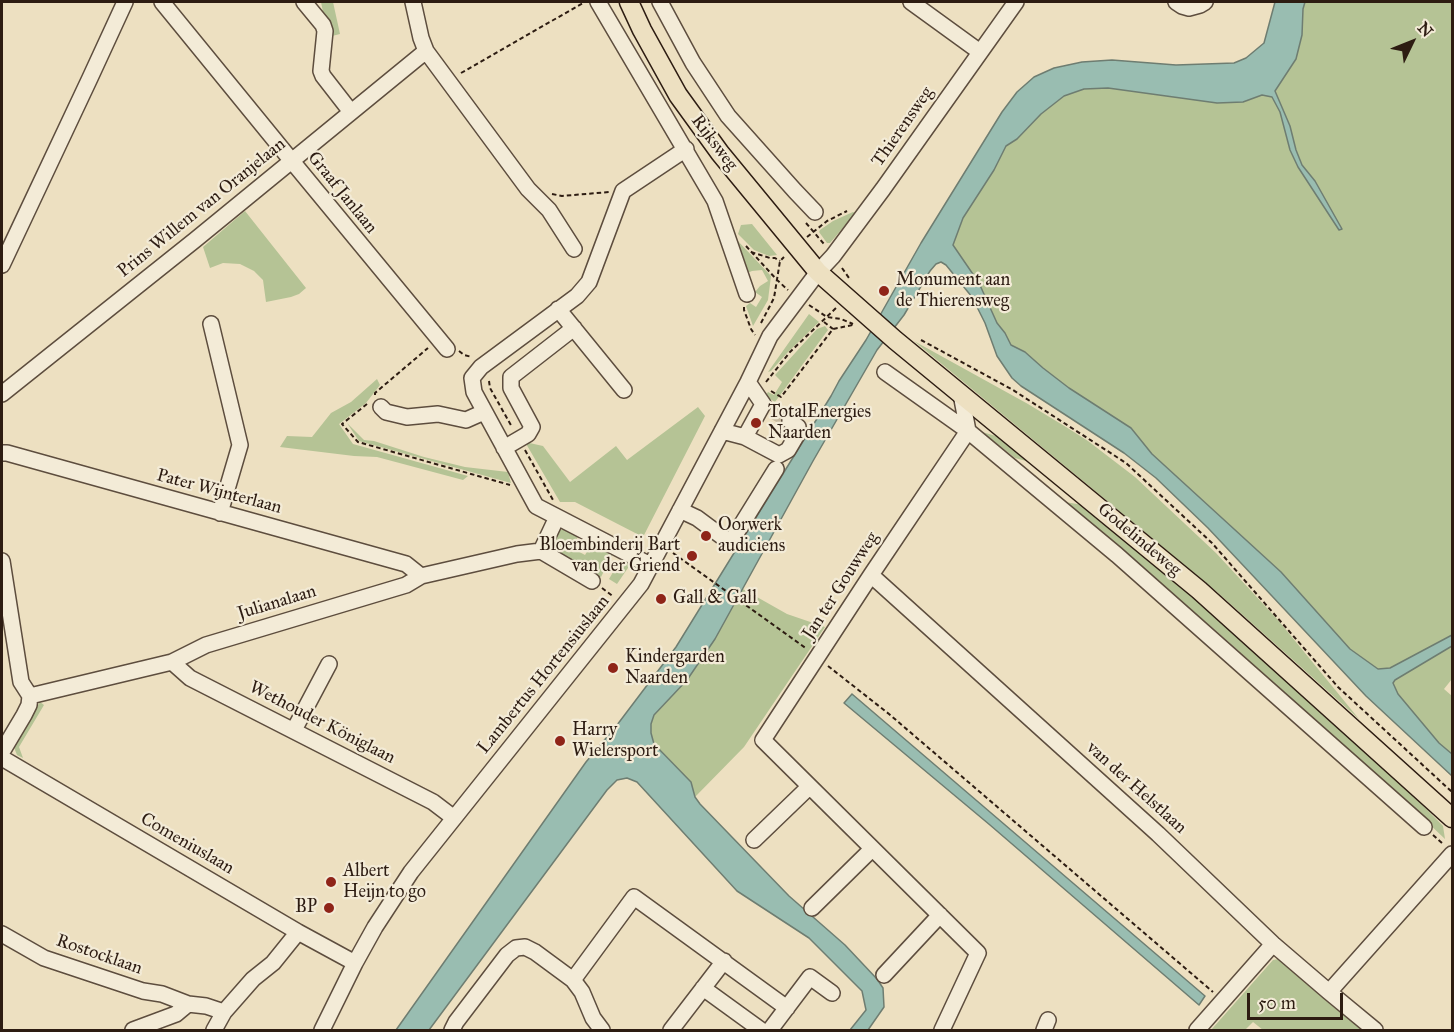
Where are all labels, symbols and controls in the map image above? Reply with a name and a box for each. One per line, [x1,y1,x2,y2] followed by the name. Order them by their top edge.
[1382,12,1442,72] north arrow
[1414,18,1437,41] text: N
[868,83,938,171] street label: Thierensweg
[686,111,742,175] street label: Rijksweg
[114,134,290,282] street label: Prins Willem van Oranjelaan
[302,148,382,238] street label: Graaf Janlaan
[896,270,1010,312] place label: Monument aan de Thierensweg
[877,284,891,298] marker: Monument aan de Thierensweg
[768,402,871,444] place label: TotalEnergies Naarden
[749,416,763,430] marker: TotalEnergies Naarden
[154,465,284,519] street label: Pater Wijnterlaan
[1093,499,1185,581] street label: Godelindeweg
[718,515,785,558] place label: Oorwerk audiciens
[798,528,884,644] street label: Jan ter Gouwweg
[699,529,713,543] marker: Oorwerk audiciens
[539,535,680,578] place label: Bloembinderij Bart van der Griend
[685,549,699,563] marker: Bloembinderij Bart van der Griend
[235,581,319,625] street label: Julianalaan
[673,588,757,610] place label: Gall & Gall
[473,591,615,759] street label: Lambertus Hortensiuslaan
[654,592,668,606] marker: Gall & Gall
[625,647,725,690] place label: Kindergarden Naarden
[606,661,620,675] marker: Kindergarden Naarden
[245,677,399,769] street label: Wethouder Königlaan
[572,720,658,762] place label: Harry Wielersport
[553,734,567,748] marker: Harry Wielersport
[1081,737,1191,839] street label: van der Helstlaan
[136,809,238,879] street label: Comeniuslaan
[343,861,426,904] place label: Albert Heijn to go
[324,875,338,889] marker: Albert Heijn to go
[295,897,317,919] place label: BP
[322,901,336,915] marker: BP
[53,930,145,980] street label: Rostocklaan
[1250,981,1346,1019] scale bar
[1258,992,1296,1014] text: 50 m

